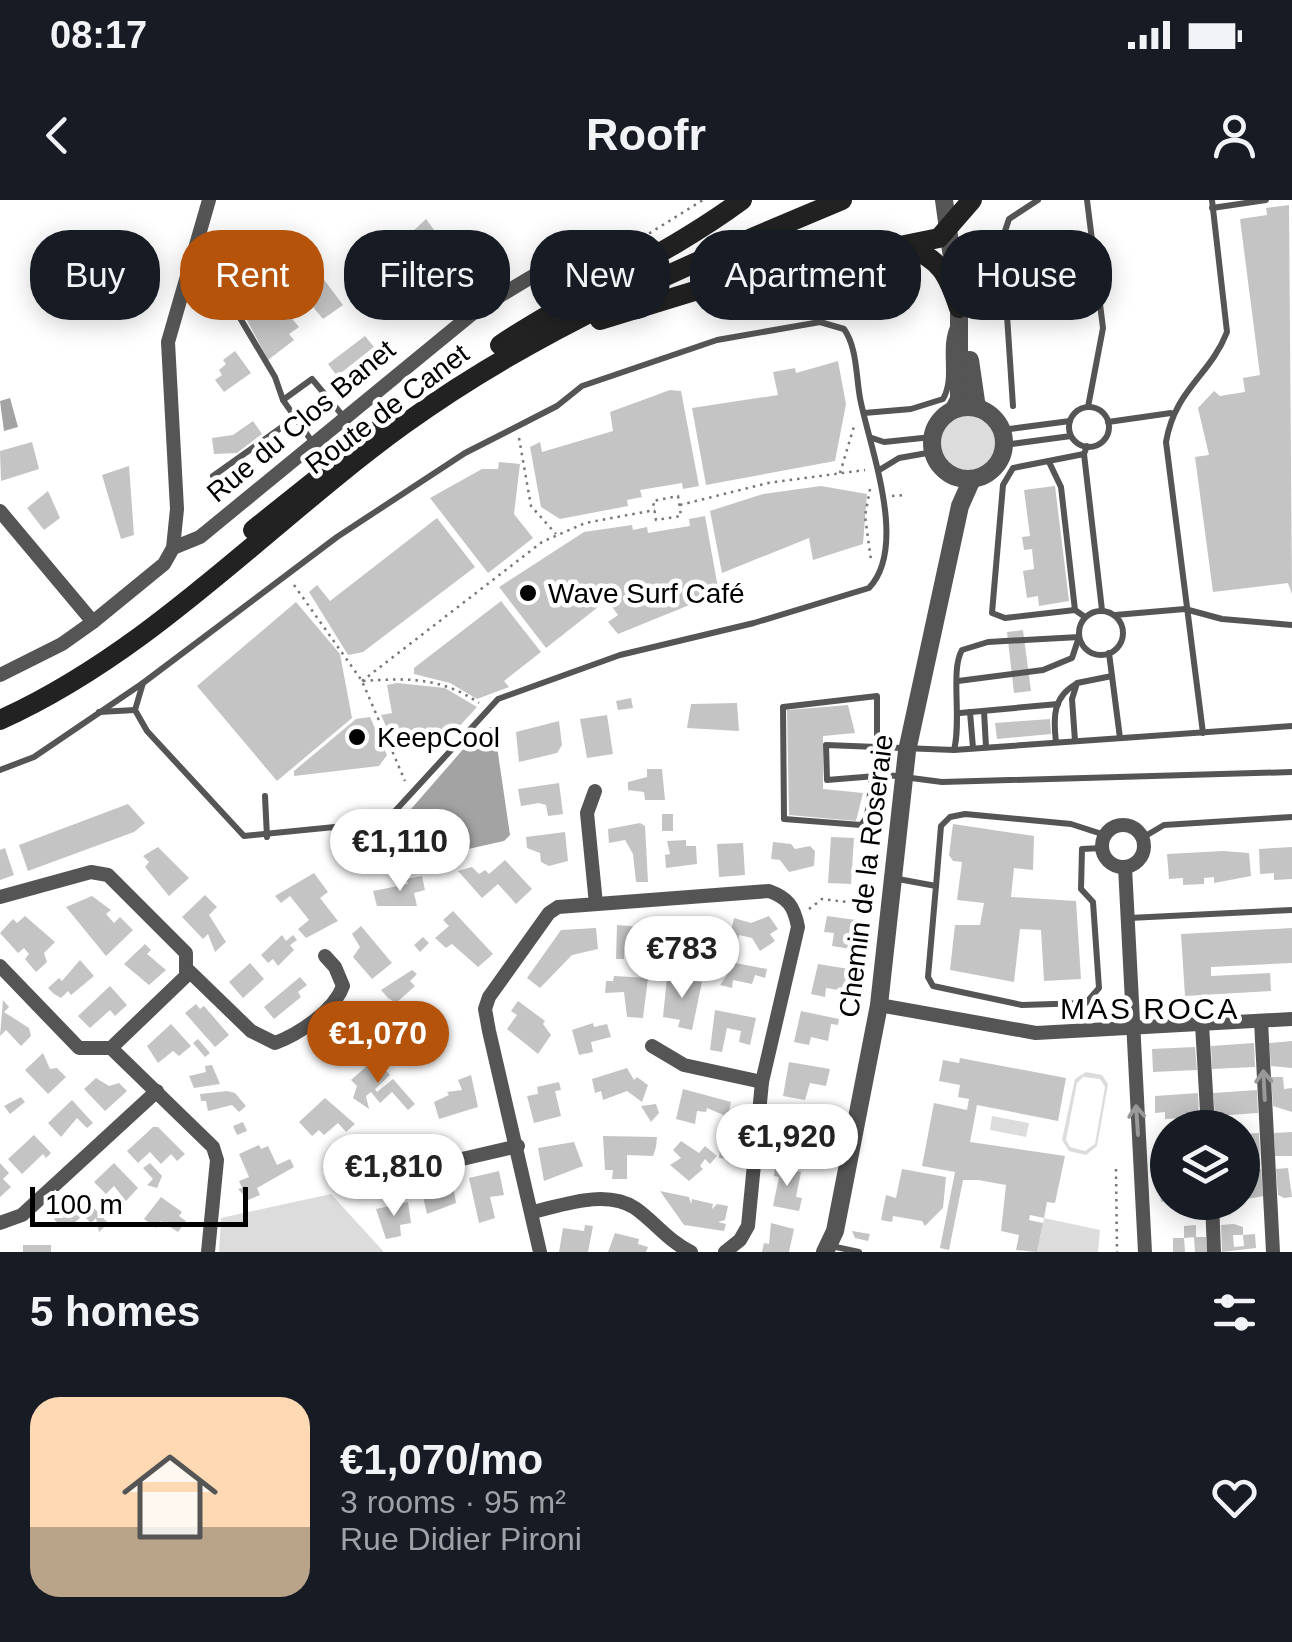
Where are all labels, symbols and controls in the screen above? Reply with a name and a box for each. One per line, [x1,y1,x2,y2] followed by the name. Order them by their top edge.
[50,14,147,56] text: 08:17
[30,108,85,163] icon: back
[1207,108,1262,163] icon: person
[586,109,706,160] text: Roofr
[30,230,160,320] chip: Buy
[180,230,324,320] chip: Rent
[344,230,510,320] chip: Filters
[530,230,670,320] chip: New
[690,230,921,320] chip: Apartment
[941,230,1112,320] chip: House
[201,333,401,508] street label: Rue du Clos Banet
[299,337,475,480] street label: Route de Canet
[548,578,745,609] place label: Wave Surf Café
[517,582,539,604] marker: Wave Surf Café
[377,722,500,753] place label: KeepCool
[346,726,368,748] marker: KeepCool
[833,733,899,1019] street label: Chemin de la Roseraie
[319,809,481,894] pin: €1,110
[352,823,448,859] text: €1,110
[623,916,741,1001] pin: €783
[646,930,718,966] text: €783
[1060,992,1240,1025] district label: MAS ROCA
[297,1001,459,1086] pin: €1,070
[329,1015,427,1051] text: €1,070
[1254,1069,1273,1101] one-way arrow
[706,1104,868,1189] pin: €1,920
[1127,1104,1146,1136] one-way arrow
[1150,1110,1260,1220] map controls
[1150,1110,1260,1220] button: layers
[738,1118,836,1154] text: €1,920
[313,1134,475,1219] pin: €1,810
[345,1148,443,1184] text: €1,810
[30,1182,248,1226] scale bar
[45,1189,123,1220] text: 100 m
[1207,1285,1262,1340] icon: filters
[30,1288,200,1335] text: 5 homes
[340,1436,543,1483] text: €1,070/mo
[110,1437,230,1557] icon: home
[1207,1470,1262,1525] icon: heart
[340,1484,566,1520] text: 3 rooms · 95 m²
[340,1521,582,1557] text: Rue Didier Pironi

